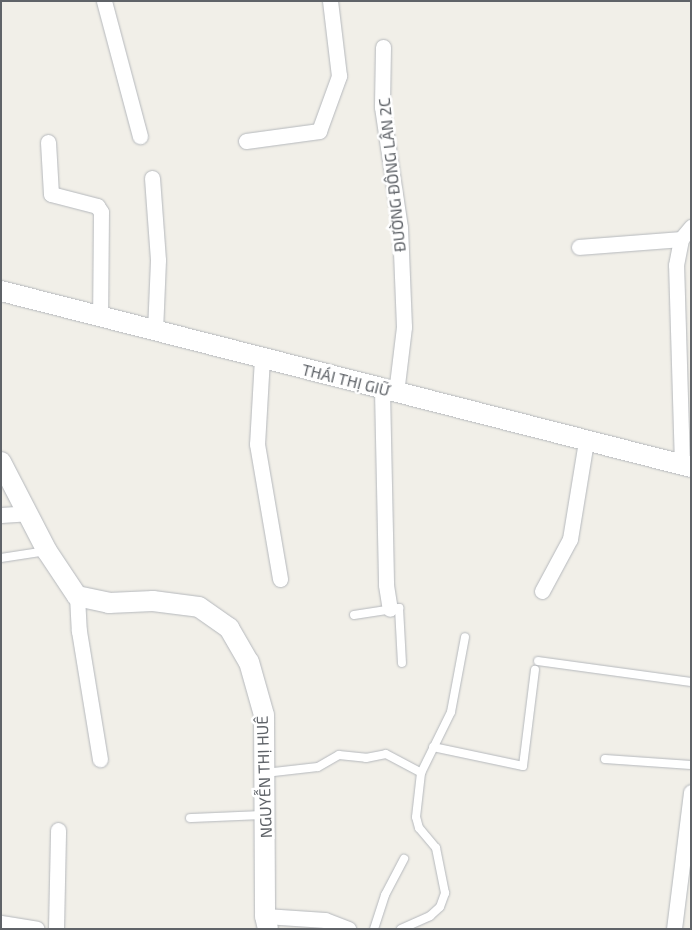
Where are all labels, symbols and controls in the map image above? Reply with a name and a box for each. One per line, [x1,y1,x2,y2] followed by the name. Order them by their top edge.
[374,97,410,253] street label: ĐƯỜNG ĐÔNG LÂN 2C
[300,360,392,400] street label: THÁI THỊ GIỮ
[252,715,276,839] street label: NGUYỄN THỊ HUÊ

